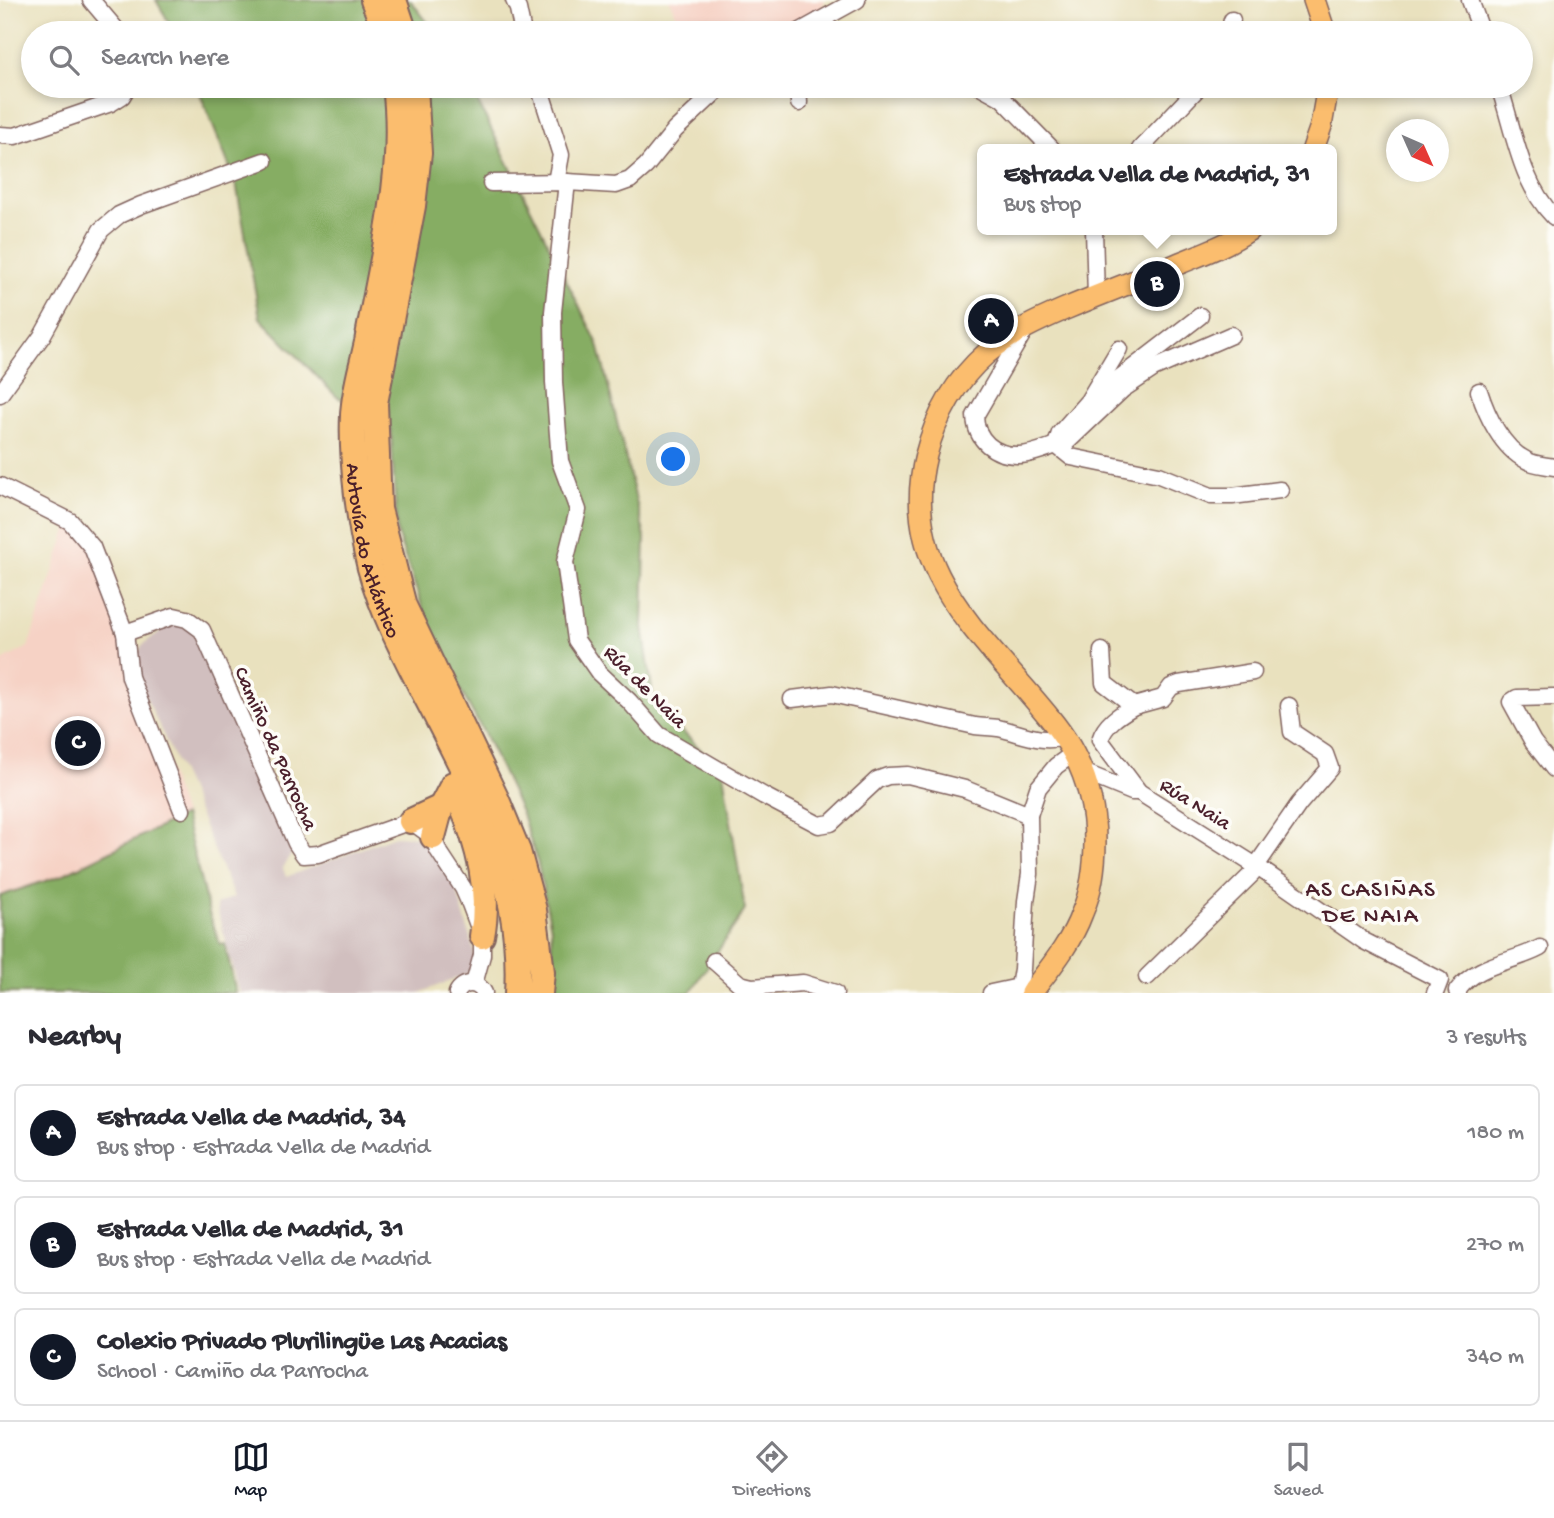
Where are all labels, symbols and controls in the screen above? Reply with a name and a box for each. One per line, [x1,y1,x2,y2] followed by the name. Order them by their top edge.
[21,21,1533,98] search box
[45,41,83,79] icon: search
[101,44,229,75] text: Search here
[1386,119,1449,182] north arrow
[977,144,1337,235] popup
[1004,161,1310,192] text: Estrada Vella de Madrid, 31
[1004,192,1081,219] text: Bus stop
[1134,258,1180,310] pin: B
[968,295,1014,347] pin: A
[656,442,690,476] your location
[338,462,404,643] street label: Autovía do Atlántico
[597,642,691,736] street label: Rúa de Naia
[227,664,322,836] street label: Camiño da Parrocha
[55,717,101,769] pin: C
[1154,774,1235,838] street label: Rúa Naia
[1305,878,1437,931] district label: AS CASIÑAS DE NAIA
[28,1021,121,1056] text: Nearby
[1446,1025,1526,1052] text: 3 results
[97,1104,405,1135] text: Estrada Vella de Madrid, 34
[46,1120,60,1147] text: A
[1467,1120,1524,1147] text: 180 m
[97,1135,430,1162] text: Bus stop · Estrada Vella de Madrid
[97,1216,404,1247] text: Estrada Vella de Madrid, 31
[47,1232,59,1259] text: B
[1466,1232,1524,1259] text: 270 m
[97,1247,430,1274] text: Bus stop · Estrada Vella de Madrid
[97,1328,507,1359] text: Colexio Privado Plurilingüe Las Acacias
[47,1344,59,1371] text: C
[1466,1344,1524,1371] text: 340 m
[97,1359,368,1386] text: School · Camiño da Parrocha
[232,1438,270,1503] tab: Map
[733,1438,810,1503] tab: Directions
[1274,1438,1322,1503] tab: Saved

